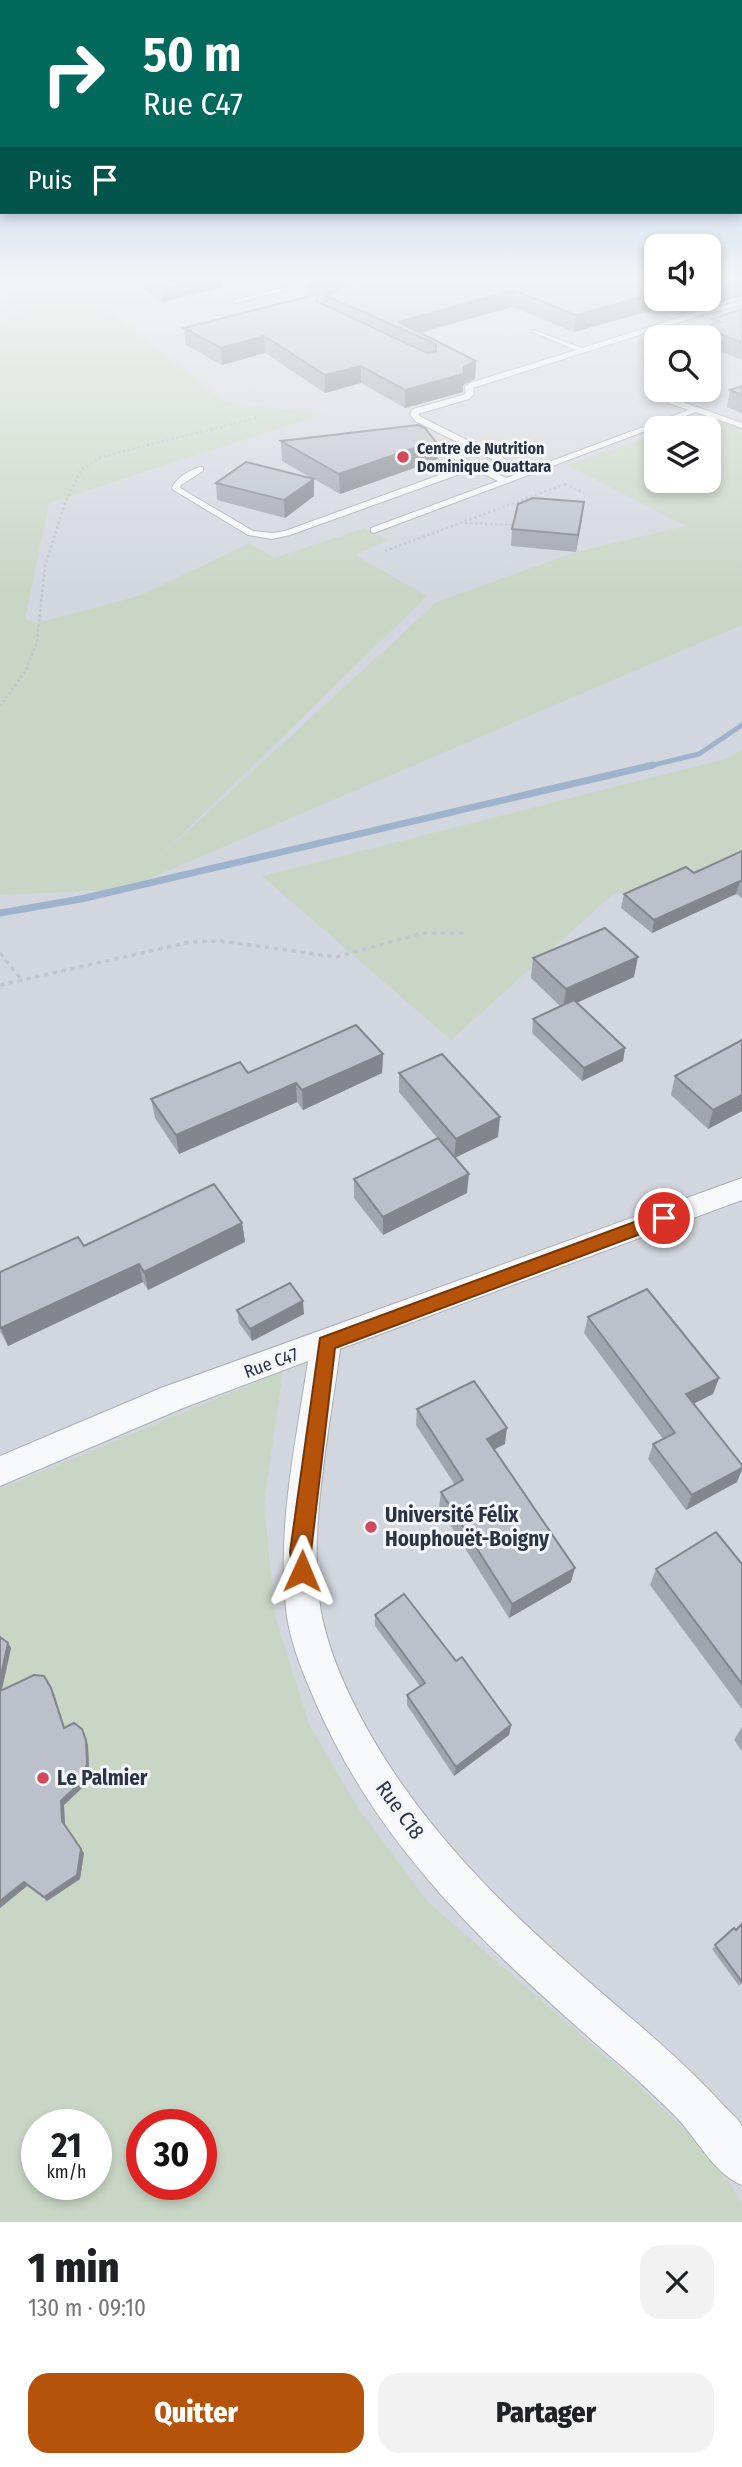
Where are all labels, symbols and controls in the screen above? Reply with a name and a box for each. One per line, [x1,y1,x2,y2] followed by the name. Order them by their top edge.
[143,25,241,84] text: 50 m
[28,28,119,119] icon: right
[143,85,243,123] text: Rue C47
[86,161,124,199] icon: arrive
[28,165,72,196] text: Puis
[644,234,721,493] map controls
[644,234,721,311] button: sound
[644,325,721,402] button: search
[644,416,721,493] button: layers
[417,439,551,476] place label: Centre de Nutrition Dominique Ouattara
[395,449,411,465] marker: Centre de Nutrition Dominique Ouattara
[634,1188,694,1248] pin
[645,1199,683,1237] icon: arrive
[241,1343,301,1383] street label: Rue C47
[385,1502,550,1552] place label: Université Félix Houphouët-Boigny
[363,1519,379,1535] marker: Université Félix Houphouët-Boigny
[265,1534,339,1608] position arrow
[57,1765,148,1791] place label: Le Palmier
[35,1770,51,1786] marker: Le Palmier
[370,1776,430,1844] street label: Rue C18
[126,2109,217,2200] speed limit sign: 30
[51,2124,82,2166] text: 21
[46,2161,87,2183] text: km/h
[28,2243,119,2293] text: 1 min
[640,2245,714,2319] button: close
[28,2294,146,2322] text: 130 m · 09:10
[28,2373,364,2453] button: Quitter
[378,2373,714,2453] button: Partager

